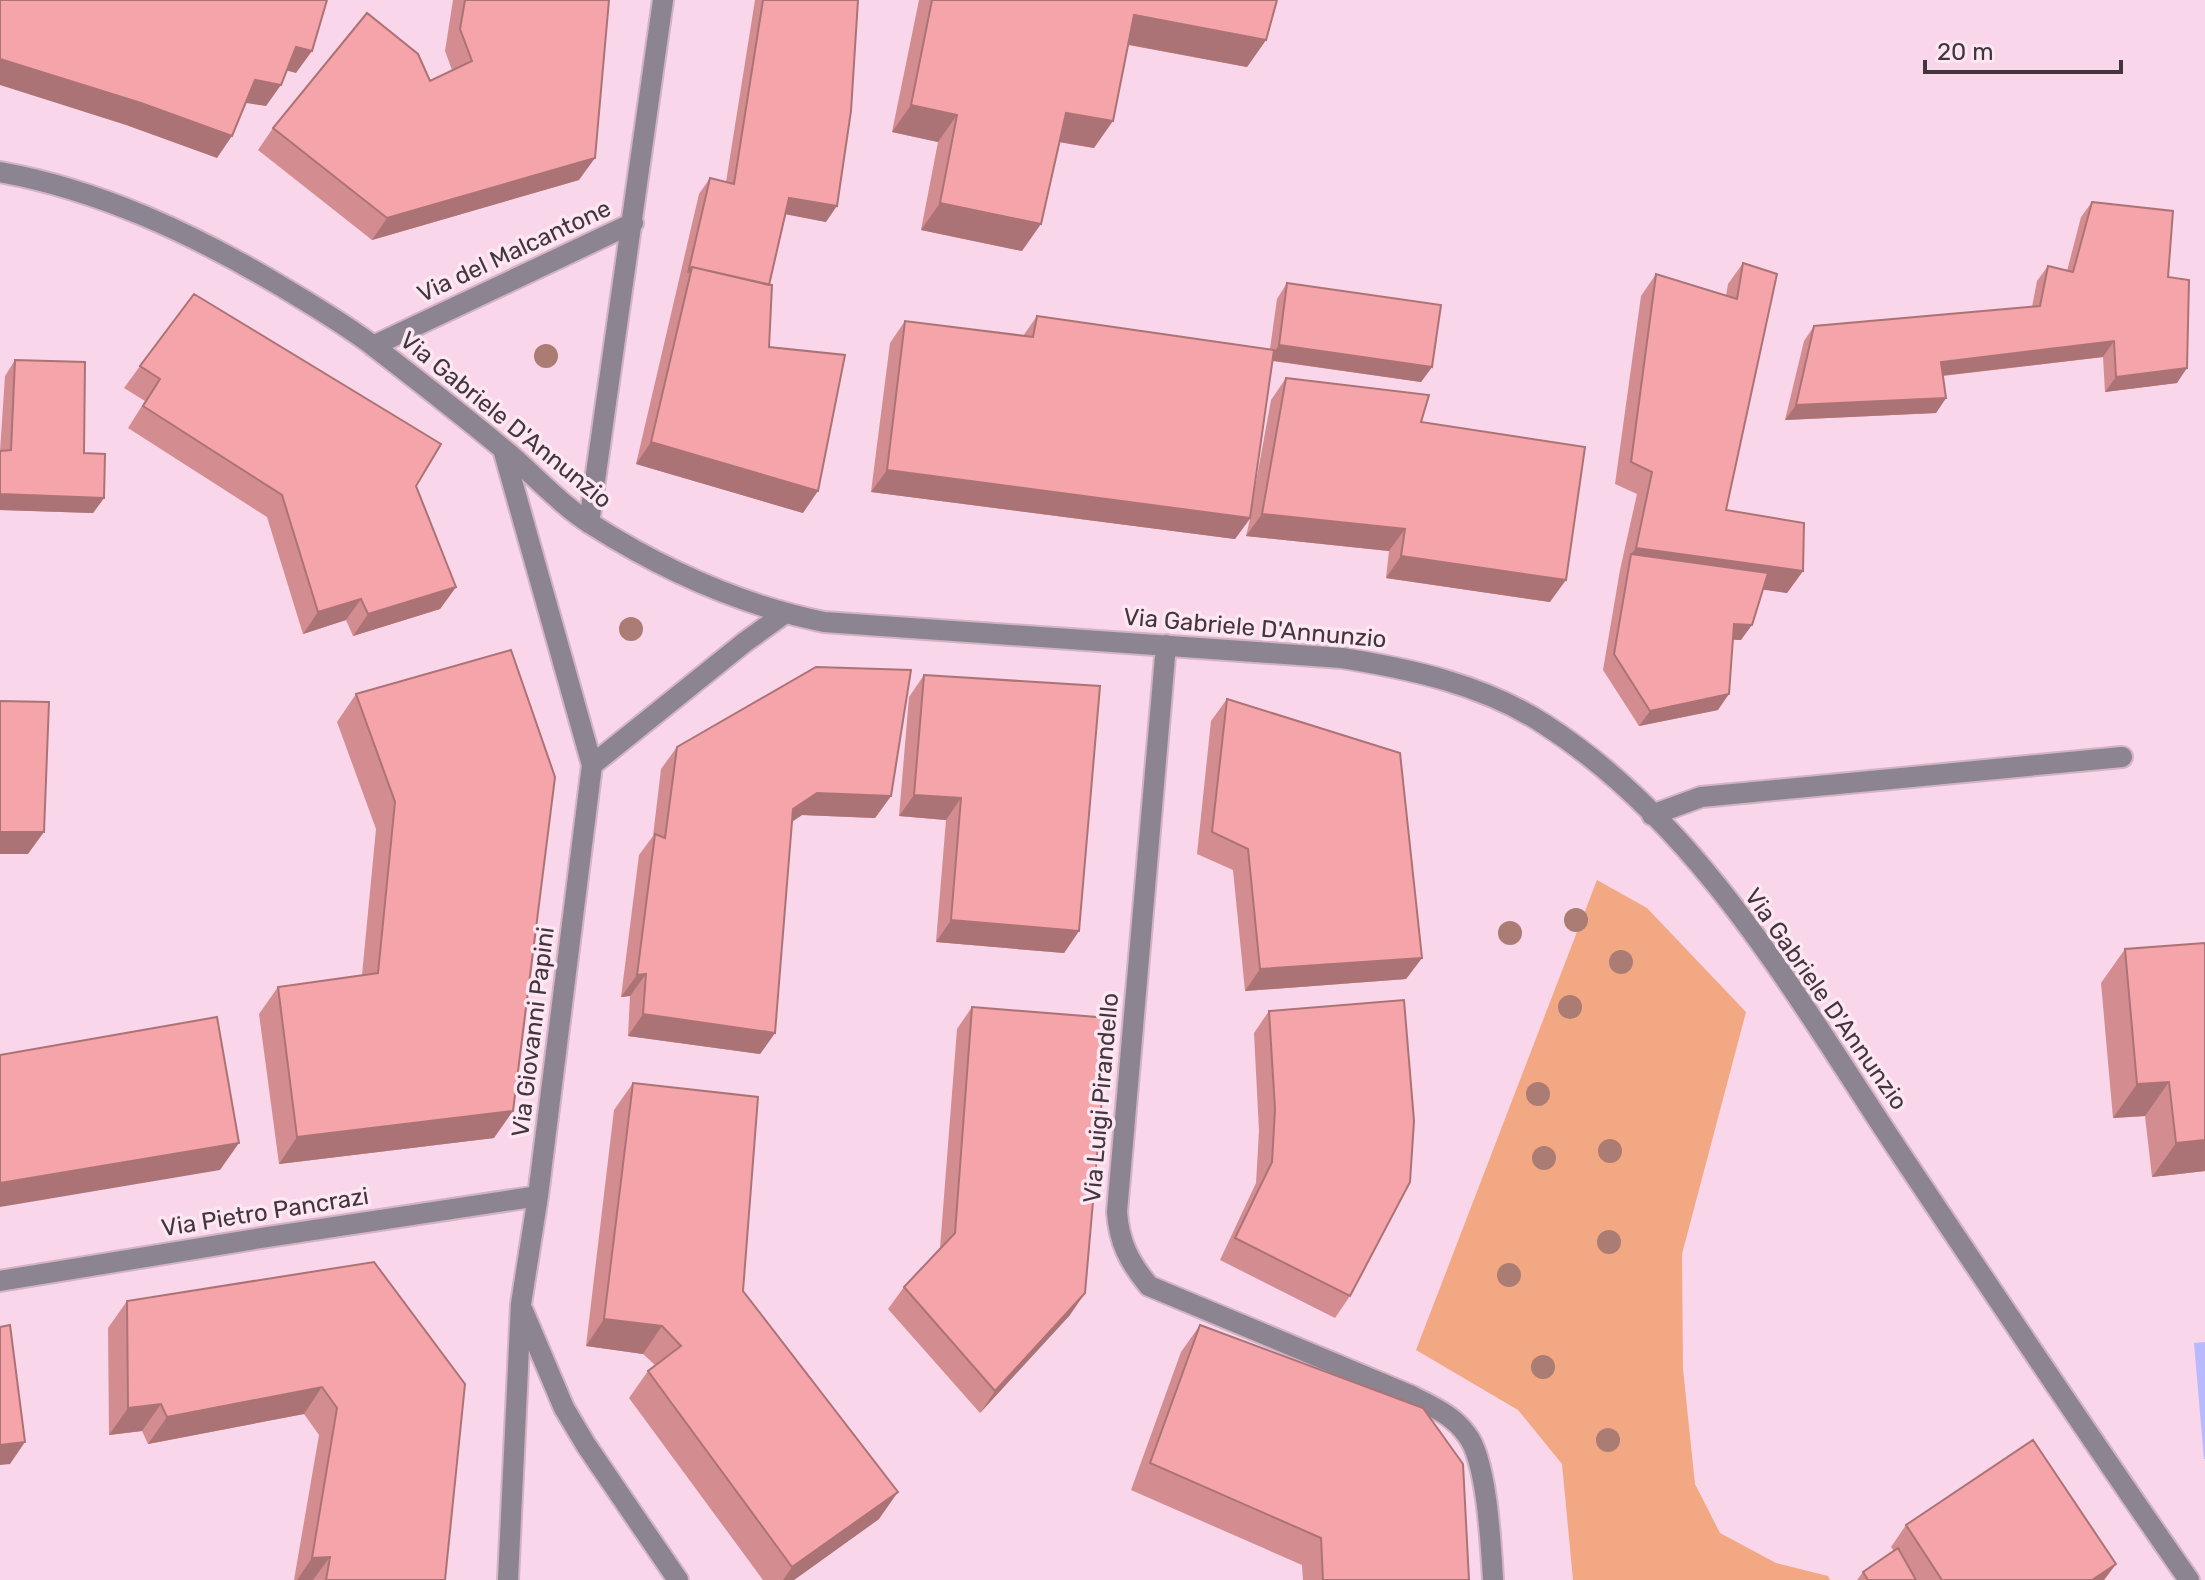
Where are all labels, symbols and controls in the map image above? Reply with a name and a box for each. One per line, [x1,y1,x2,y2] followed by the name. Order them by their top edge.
[1925,24,2121,74] scale bar
[1937,38,1994,66] text: 20 m
[413,194,615,308] street label: Via del Malcantone
[395,326,617,514] street label: Via Gabriele D'Annunzio
[1122,603,1388,653] street label: Via Gabriele D'Annunzio
[1739,883,1913,1115] street label: Via Gabriele D'Annunzio
[506,925,560,1139] street label: Via Giovanni Papini
[1078,992,1124,1204] street label: Via Luigi Pirandello
[159,1182,371,1242] street label: Via Pietro Pancrazi

